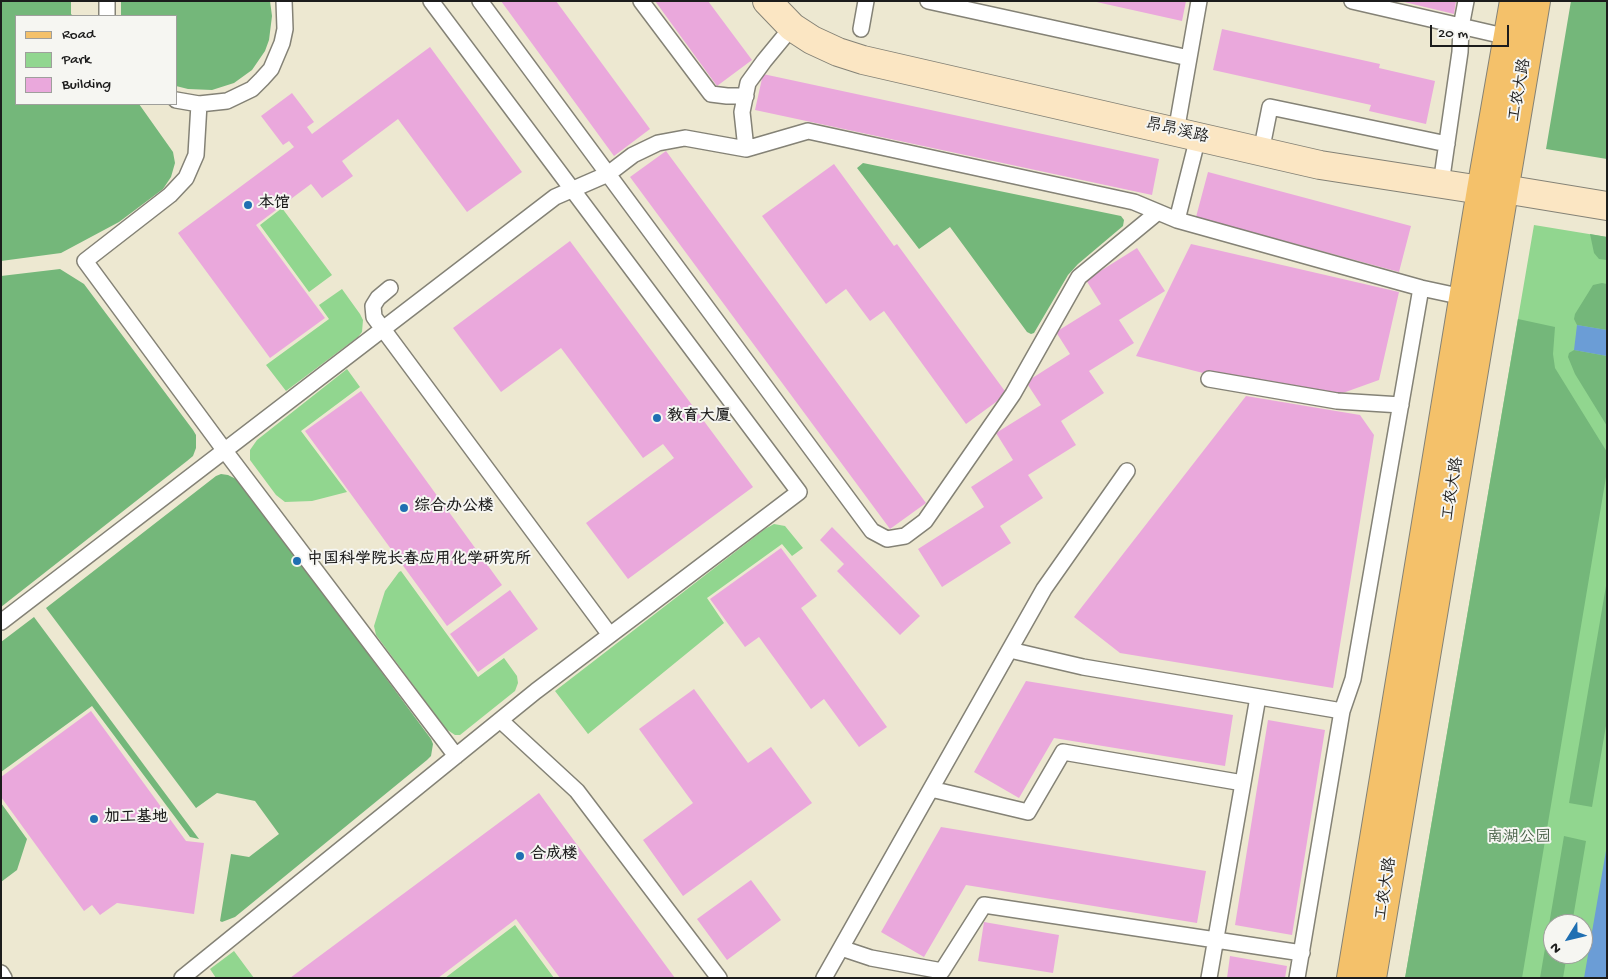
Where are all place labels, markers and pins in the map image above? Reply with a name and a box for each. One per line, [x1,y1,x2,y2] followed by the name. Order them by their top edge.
[258,195,290,215] place label: 本馆
[242,199,254,211] marker: 本馆
[667,408,731,428] place label: 教育大厦
[651,412,663,424] marker: 教育大厦
[414,498,494,518] place label: 综合办公楼
[398,502,410,514] marker: 综合办公楼
[307,551,531,571] place label: 中国科学院长春应用化学研究所
[291,555,303,567] marker: 中国科学院长春应用化学研究所
[104,809,168,829] place label: 加工基地
[88,813,100,825] marker: 加工基地
[530,846,578,866] place label: 合成楼
[514,850,526,862] marker: 合成楼

